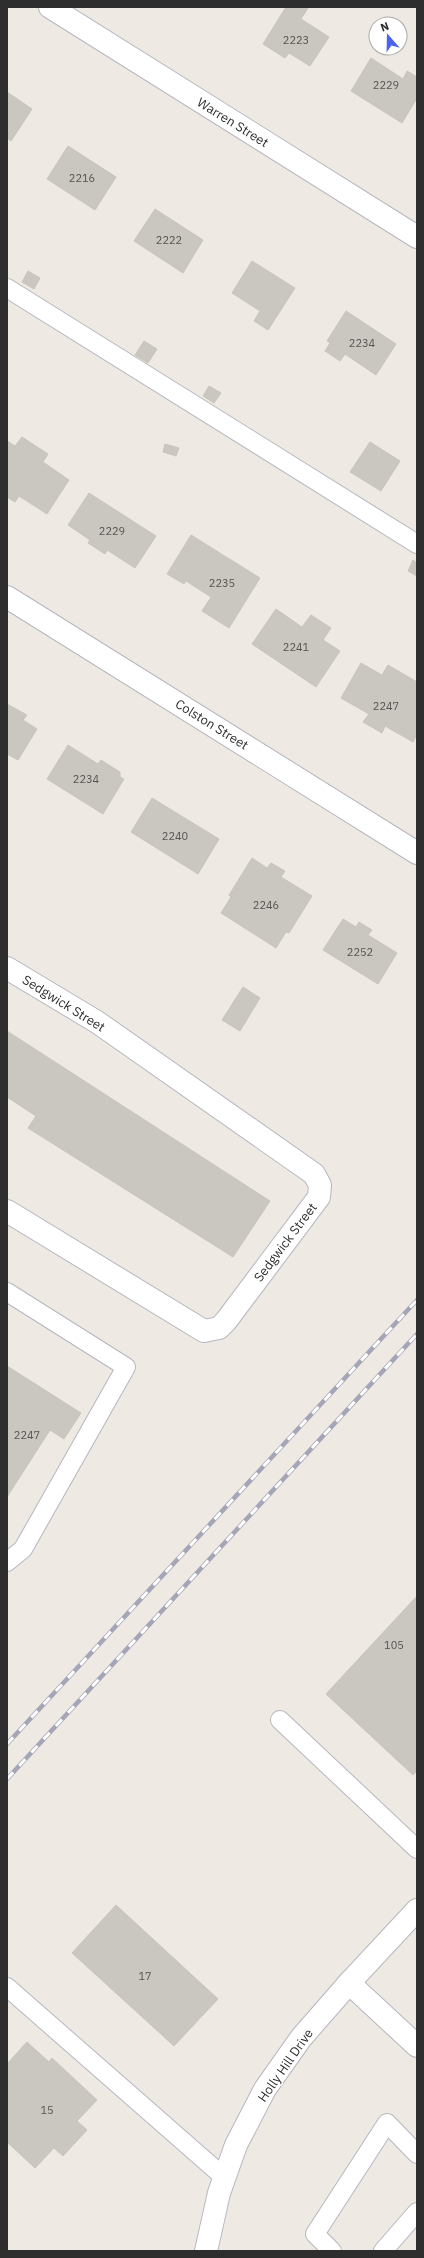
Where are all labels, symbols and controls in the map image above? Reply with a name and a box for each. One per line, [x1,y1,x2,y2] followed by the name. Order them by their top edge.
[368,16,408,56] north arrow
[378,19,391,35] text: N
[283,33,309,47] house number: 2223
[373,78,399,92] house number: 2229
[194,94,272,151] street label: Warren Street
[69,171,95,185] house number: 2216
[156,233,182,247] house number: 2222
[349,336,376,350] house number: 2234
[99,524,125,538] house number: 2229
[209,576,235,590] house number: 2235
[283,640,310,654] house number: 2241
[172,695,251,754] street label: Colston Street
[373,699,399,713] house number: 2247
[73,772,100,786] house number: 2234
[162,829,188,843] house number: 2240
[253,898,279,912] house number: 2246
[347,945,373,959] house number: 2252
[19,971,108,1036] street label: Sedgwick Street
[250,1199,321,1285] street label: Sedgwick Street
[14,1428,40,1442] house number: 2247
[384,1638,404,1652] house number: 105
[138,1969,152,1983] house number: 17
[254,2025,317,2105] street label: Holly Hill Drive
[40,2103,54,2117] house number: 15

